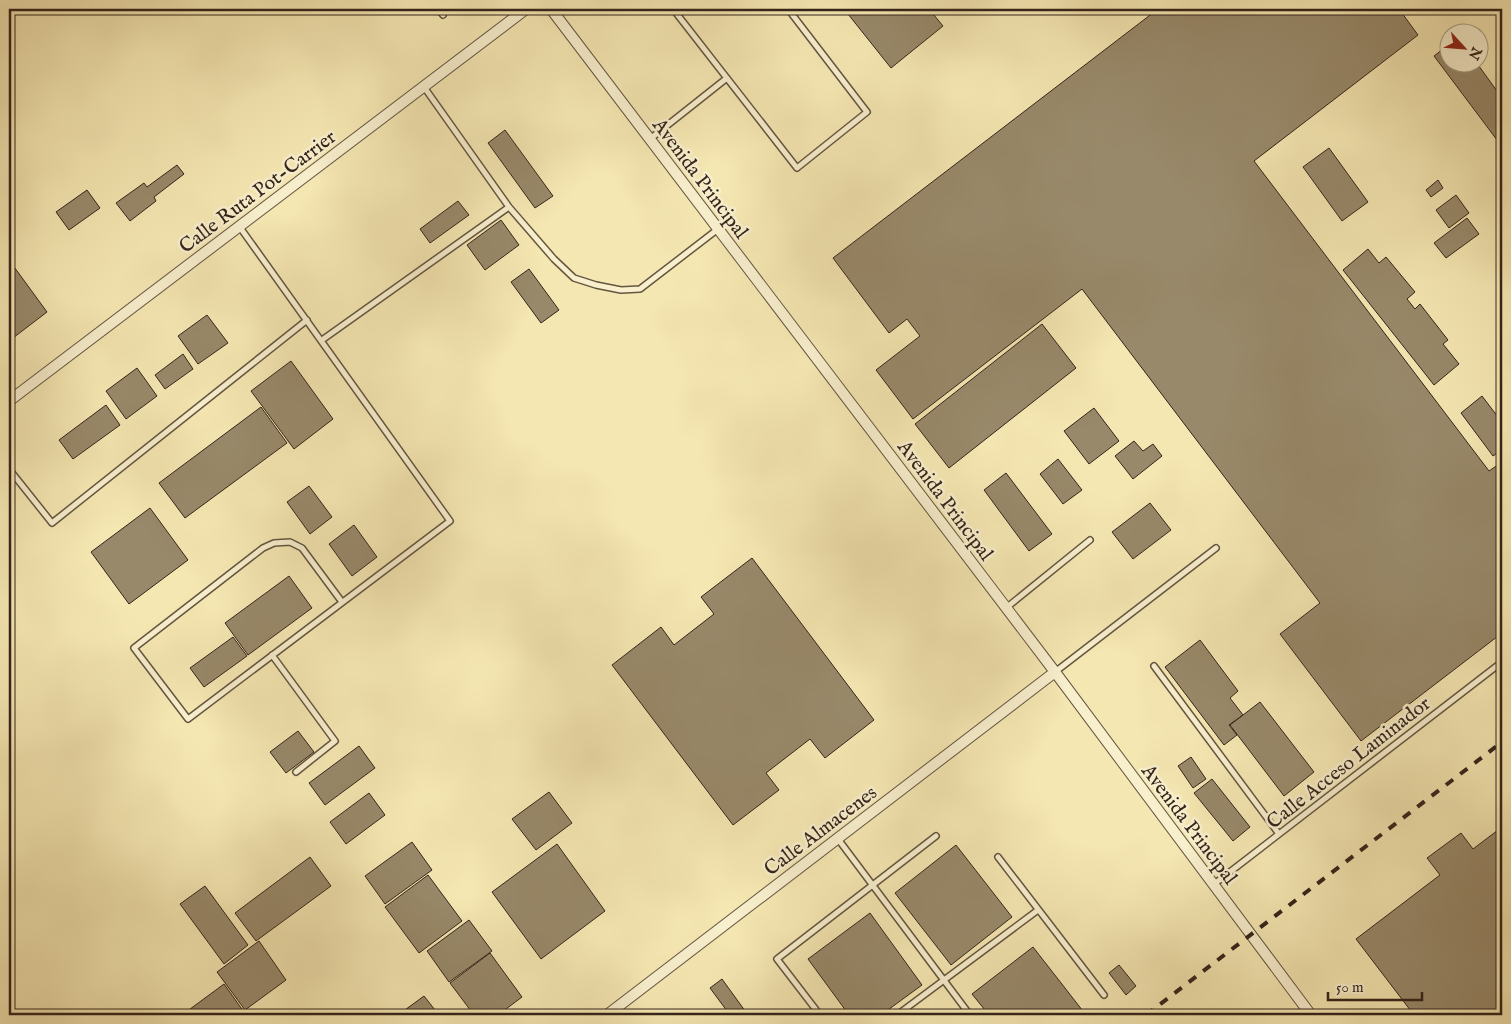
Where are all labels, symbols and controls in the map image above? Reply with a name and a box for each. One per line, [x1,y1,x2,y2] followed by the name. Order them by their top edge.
[1438,22,1488,72] north arrow
[1464,43,1486,63] text: N
[646,113,754,244] street label: Avenida Principal
[174,125,342,259] street label: Calle Ruta Pot-Carrier
[891,435,999,566] street label: Avenida Principal
[1262,691,1436,835] street label: Calle Acceso Laminador
[1135,759,1243,890] street label: Avenida Principal
[759,781,882,882] street label: Calle Almacenes
[1328,969,1422,1001] scale bar
[1336,978,1364,997] text: 50 m

